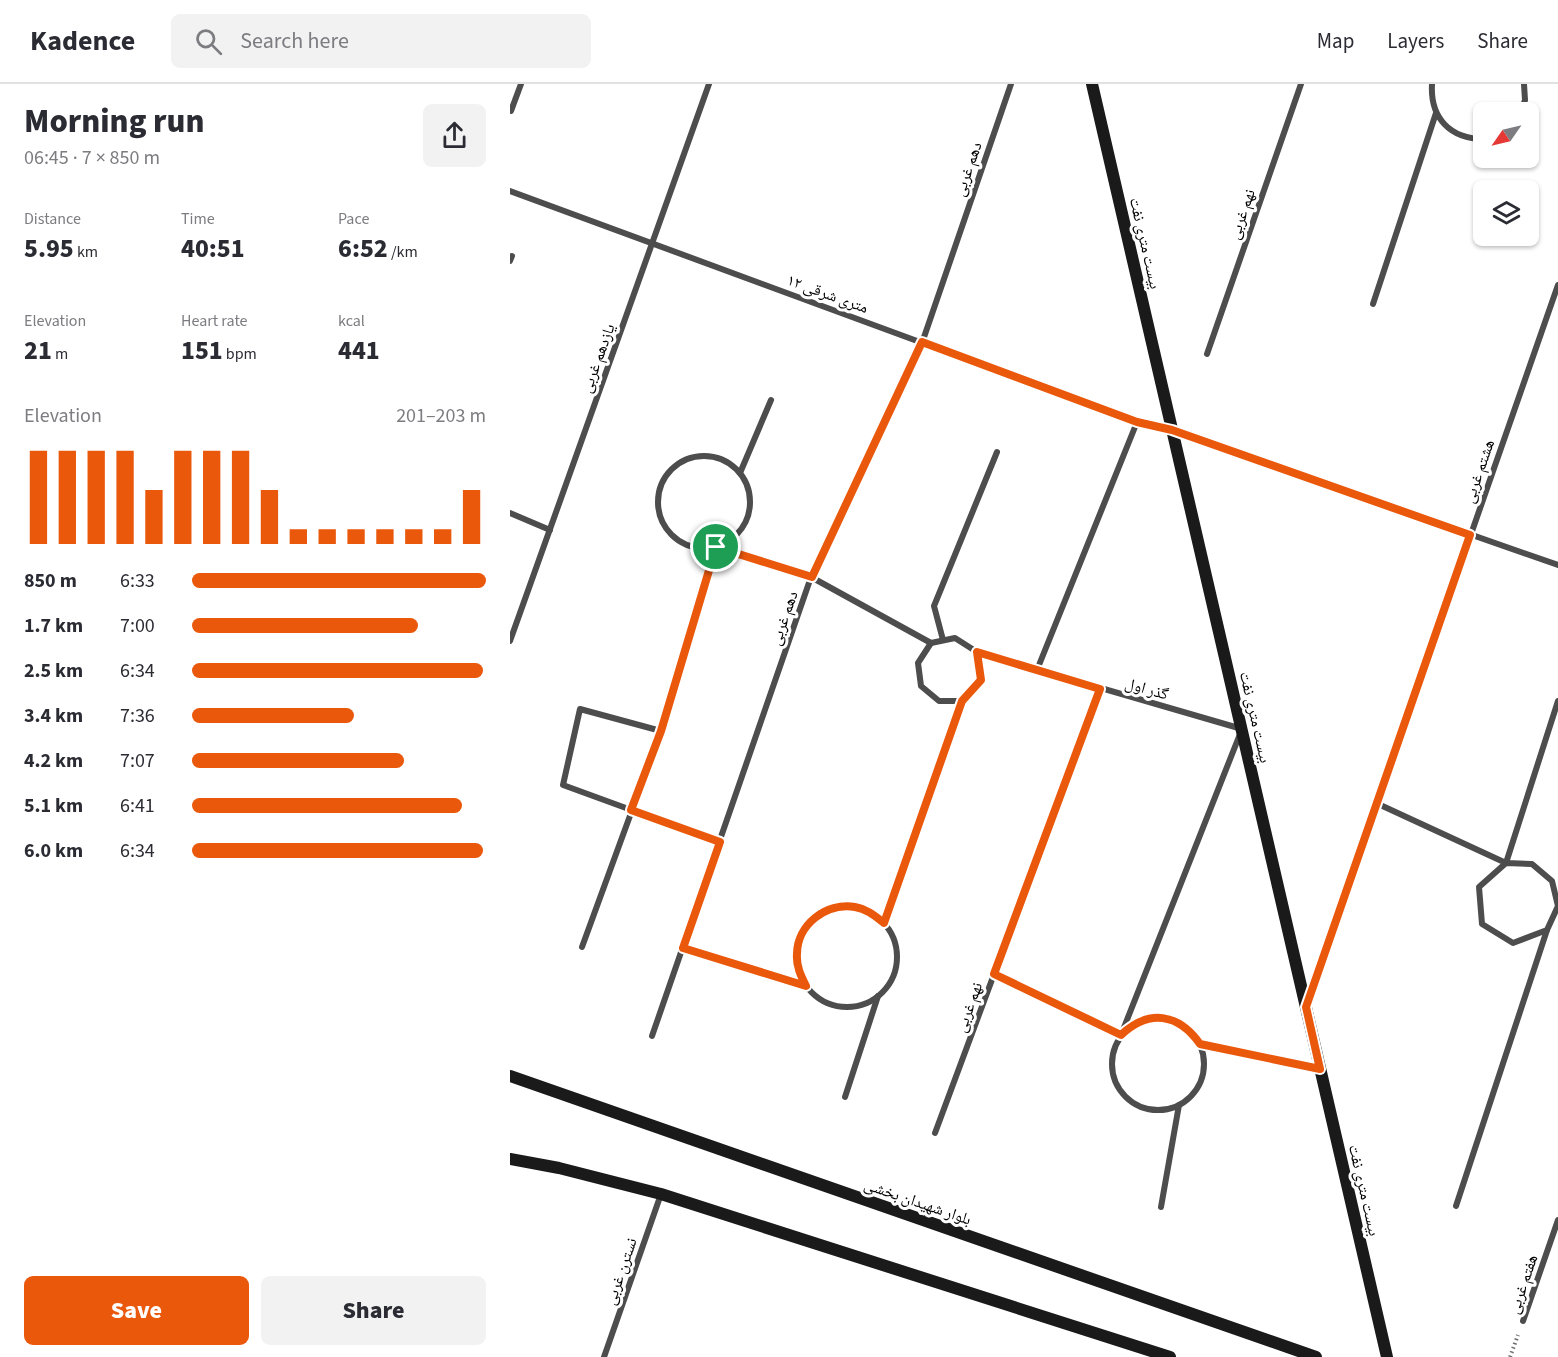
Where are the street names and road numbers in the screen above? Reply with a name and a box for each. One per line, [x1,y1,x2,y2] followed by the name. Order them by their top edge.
[948,139,988,200] street label: دهم غربی
[1223,186,1261,243] street label: نهم غربی
[1124,195,1166,291] street label: بیست متری نفت
[784,269,871,319] street label: ۱۲ متری شرقی
[575,321,621,396] street label: یازدهم غربی
[1458,436,1500,506] street label: هشتم غربی
[764,588,804,649] street label: دهم غربی
[1234,669,1276,765] street label: بیست متری نفت
[1122,672,1171,706] street label: گذر اول
[950,979,988,1036] street label: نهم غربی
[1343,1142,1385,1238] street label: بیست متری نفت
[861,1173,974,1231] street label: بلوار شهیدان بخشی
[599,1235,643,1308] street label: نسترن غربی
[1503,1252,1543,1317] street label: هفتم غربی

